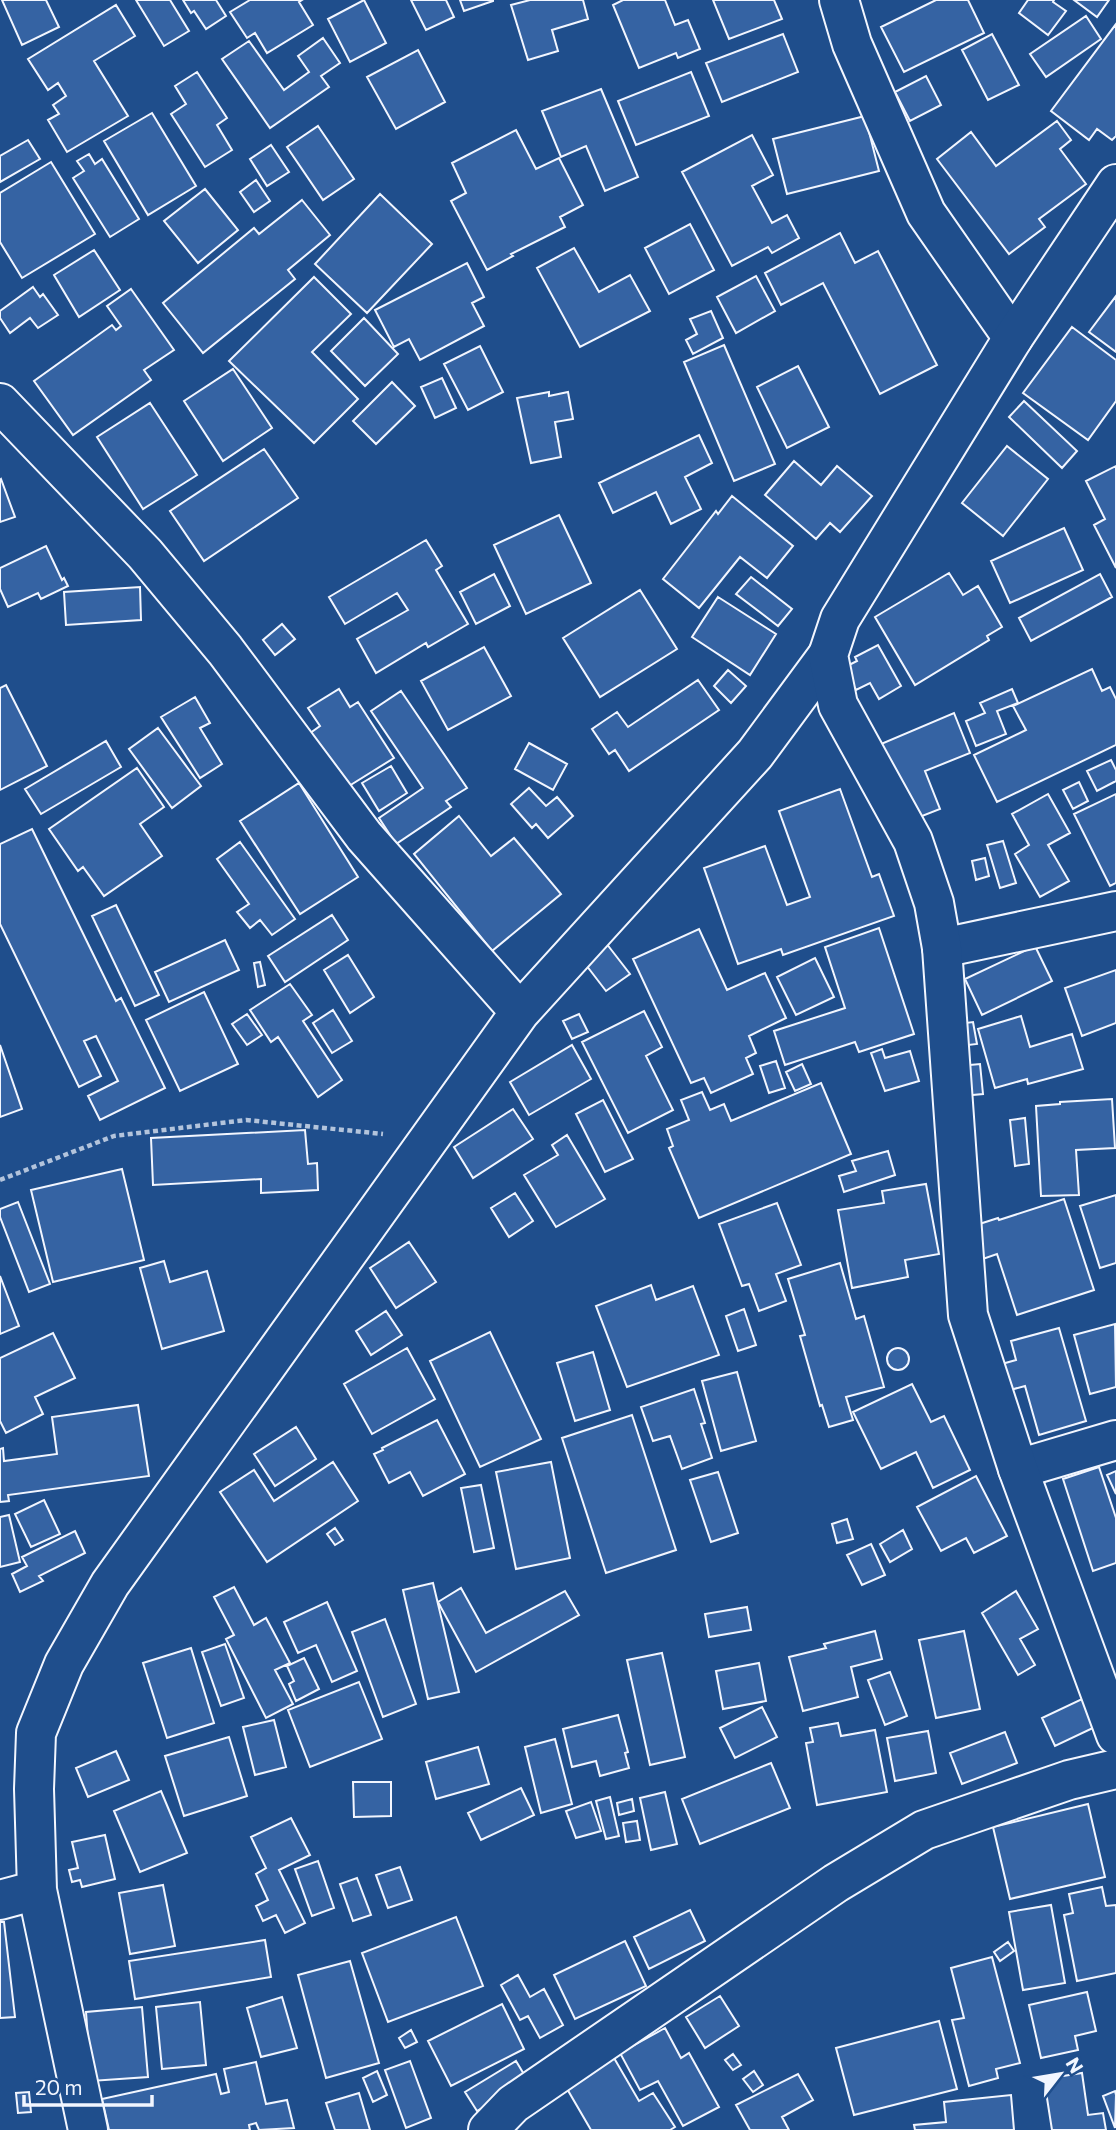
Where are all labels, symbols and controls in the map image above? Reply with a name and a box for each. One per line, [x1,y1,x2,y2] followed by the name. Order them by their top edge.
[1025,2039,1095,2109] north arrow
[1061,2053,1089,2077] text: N
[24,2064,152,2108] scale bar
[35,2074,83,2099] text: 20 m

